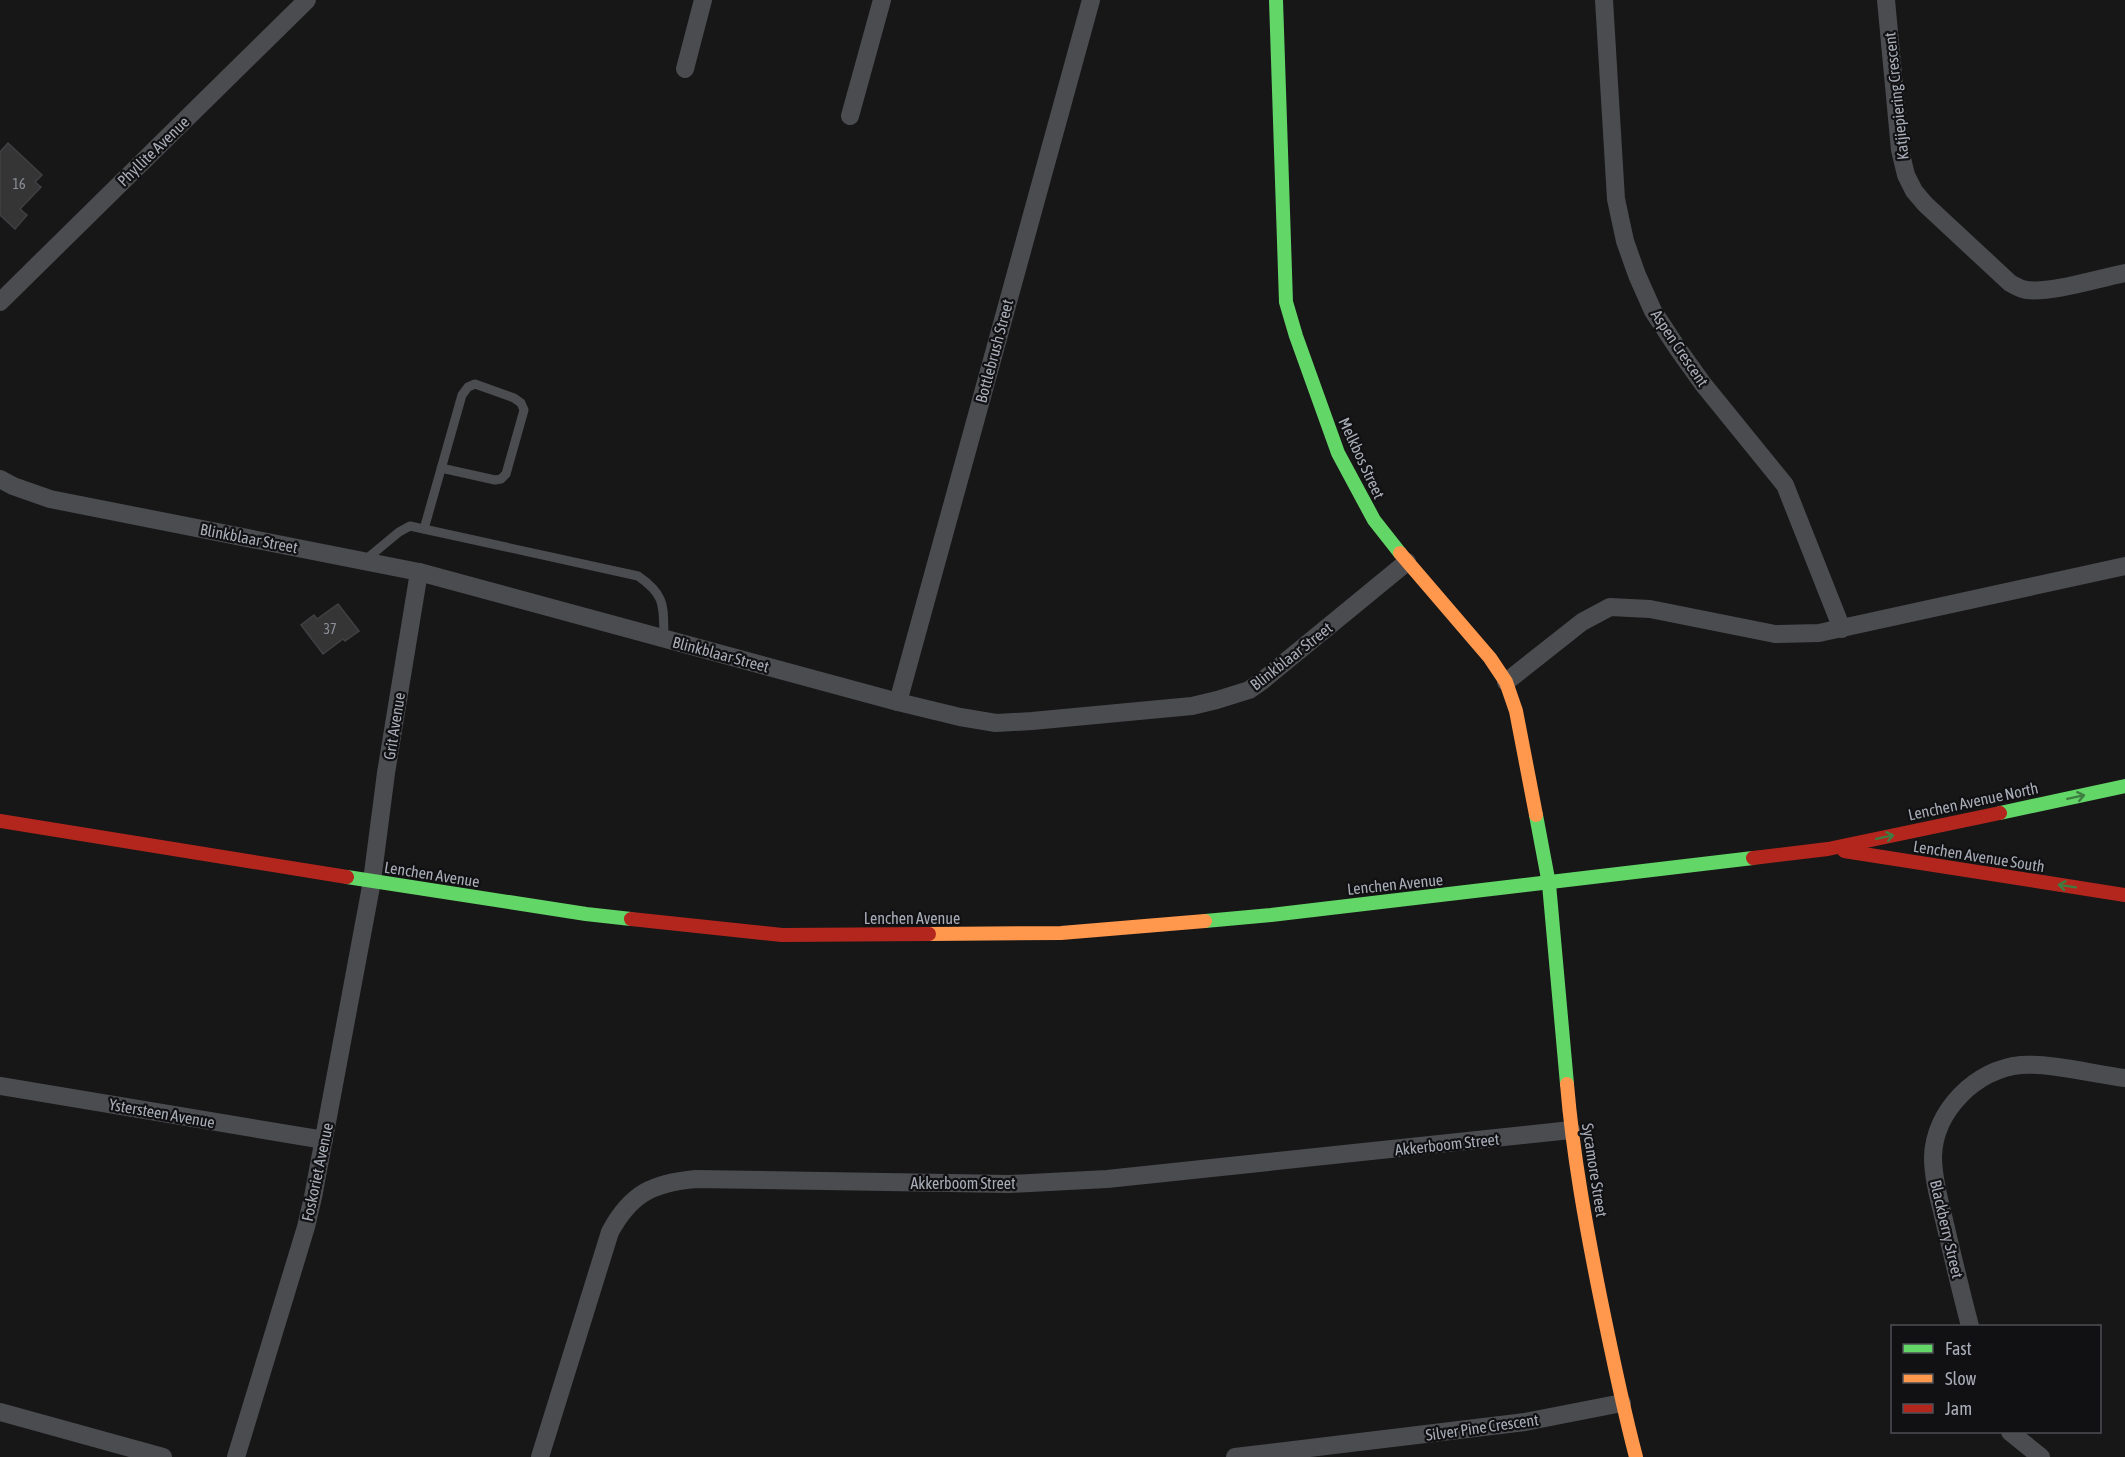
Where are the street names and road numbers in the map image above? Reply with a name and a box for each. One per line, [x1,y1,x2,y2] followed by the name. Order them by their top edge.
[1880,31,1913,161] street label: Katjiepiering Crescent
[113,112,193,190] street label: Phyllite Avenue
[972,297,1017,405] street label: Bottlebrush Street
[1647,306,1712,391] street label: Aspen Crescent
[1335,415,1389,502] street label: Melkbos Street
[199,520,300,556] street label: Blinkblaar Street
[1246,618,1336,694] street label: Blinkblaar Street
[671,632,772,676] street label: Blinkblaar Street
[380,691,408,761] street label: Grit Avenue
[1906,778,2040,824] street label: Lenchen Avenue North
[1912,837,2046,875] street label: Lenchen Avenue South
[383,858,481,890] street label: Lenchen Avenue
[1346,870,1444,898] street label: Lenchen Avenue
[864,909,960,927] street label: Lenchen Avenue
[108,1095,216,1131] street label: Ystersteen Avenue
[298,1121,336,1223] street label: Foskoriet Avenue
[1578,1122,1611,1219] street label: Sycamore Street
[1394,1130,1501,1158] street label: Akkerboom Street
[910,1174,1016,1192] street label: Akkerboom Street
[1926,1178,1967,1281] street label: Blackberry Street
[1424,1410,1540,1444] street label: Silver Pine Crescent

